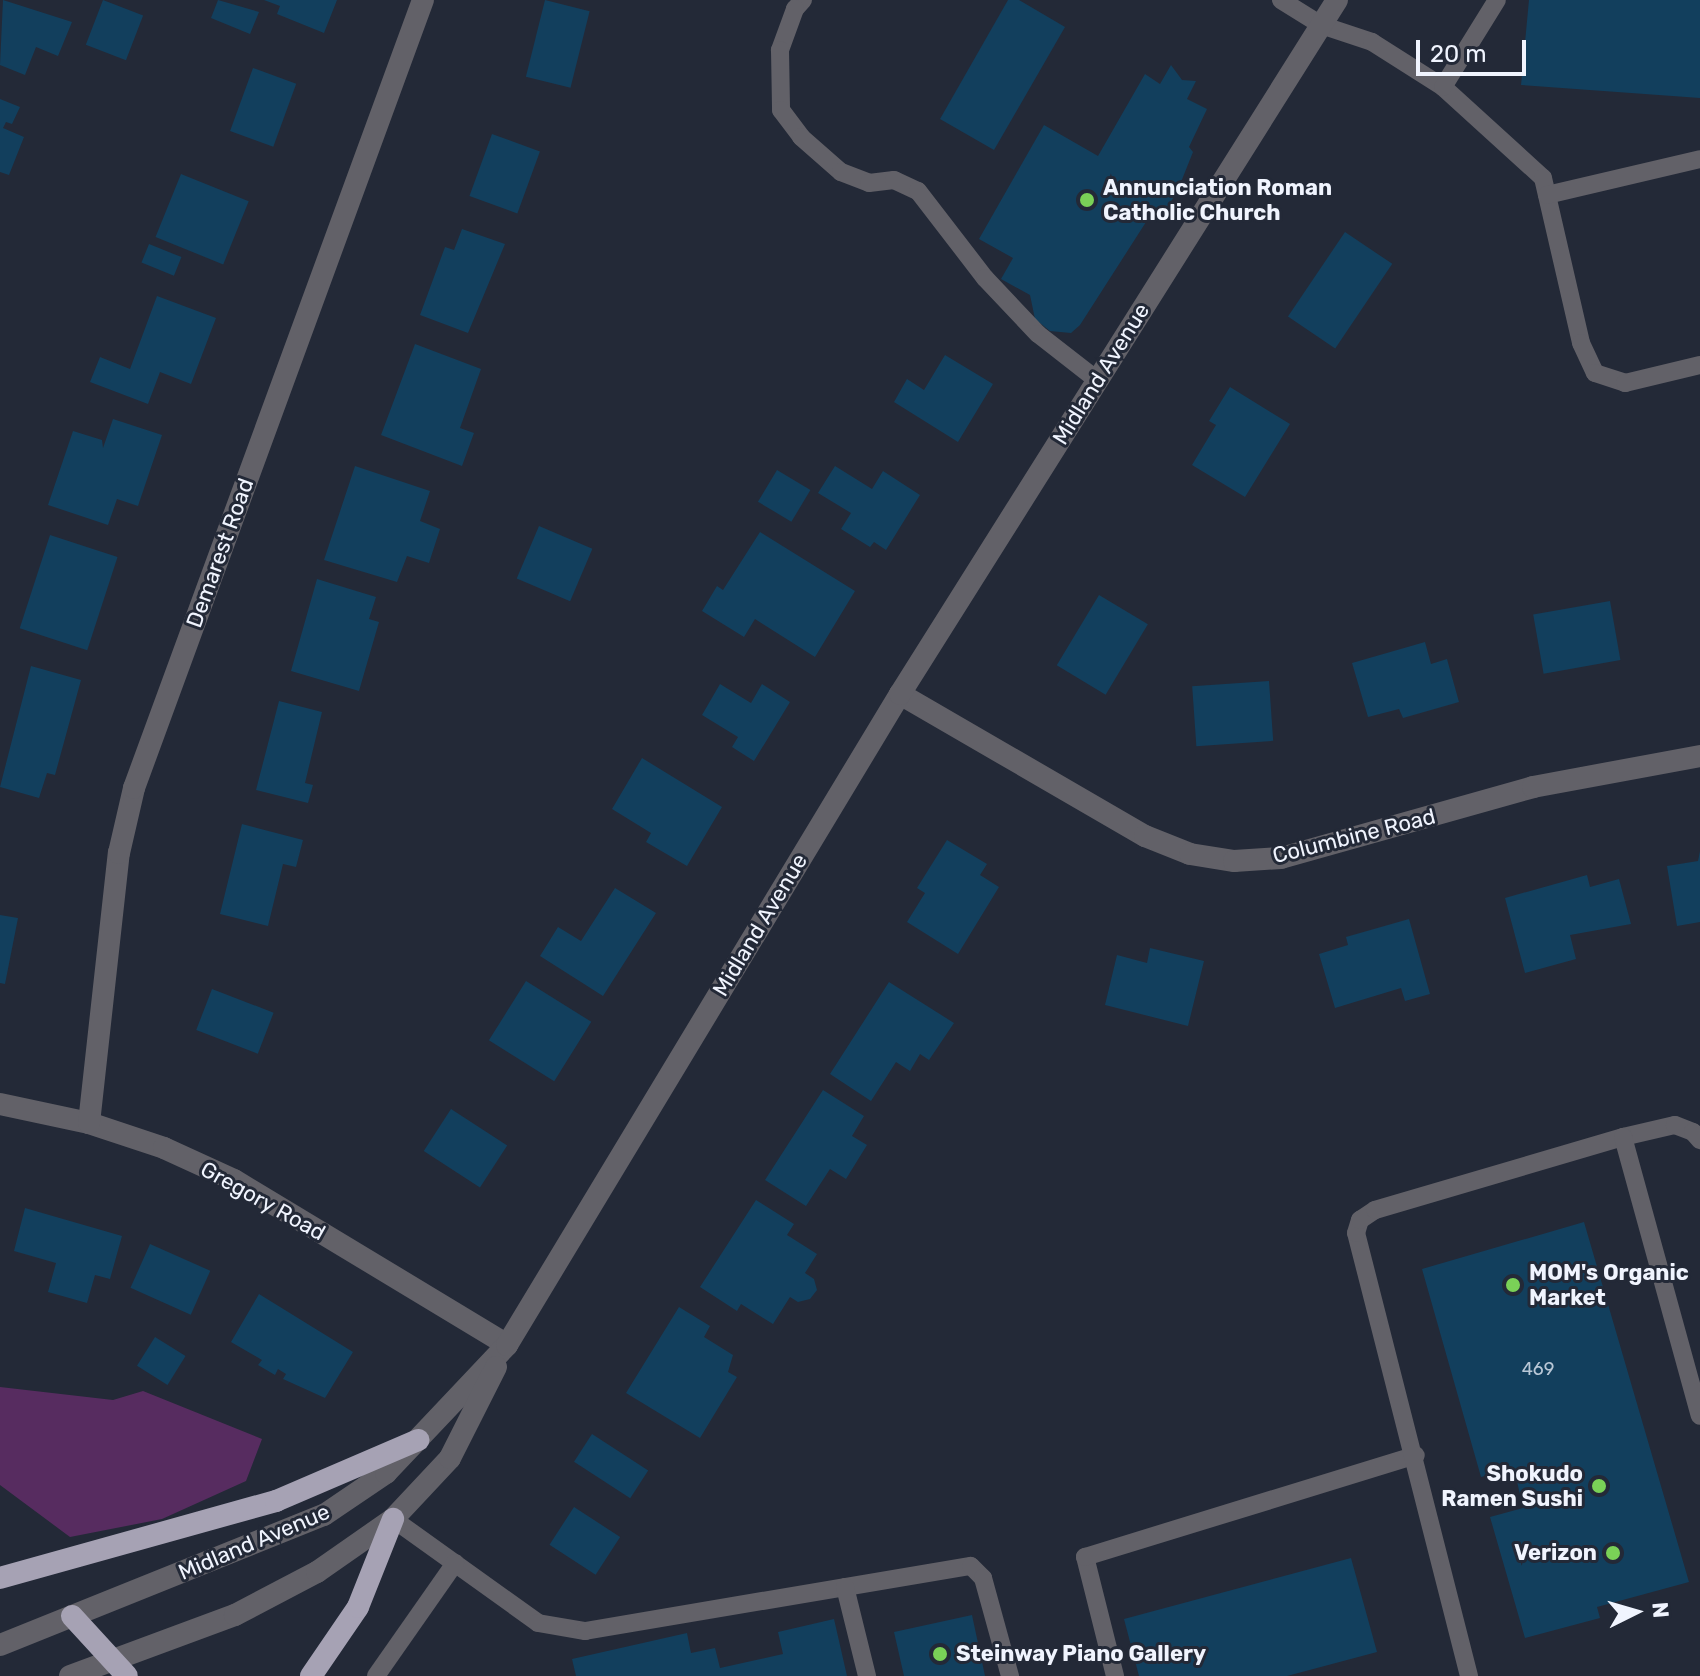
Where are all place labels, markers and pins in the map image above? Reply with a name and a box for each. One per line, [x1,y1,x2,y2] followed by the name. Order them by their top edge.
[1103,174,1332,226] place label: Annunciation Roman Catholic Church
[1078,191,1096,209] marker: Annunciation Roman Catholic Church
[1529,1259,1689,1310] place label: MOM's Organic Market
[1504,1276,1522,1294] marker: MOM's Organic Market
[1441,1460,1583,1512] place label: Shokudo Ramen Sushi
[1590,1477,1608,1495] marker: Shokudo Ramen Sushi
[1514,1540,1597,1566] place label: Verizon
[1604,1544,1622,1562] marker: Verizon
[956,1641,1207,1667] place label: Steinway Piano Gallery
[931,1645,949,1663] marker: Steinway Piano Gallery

